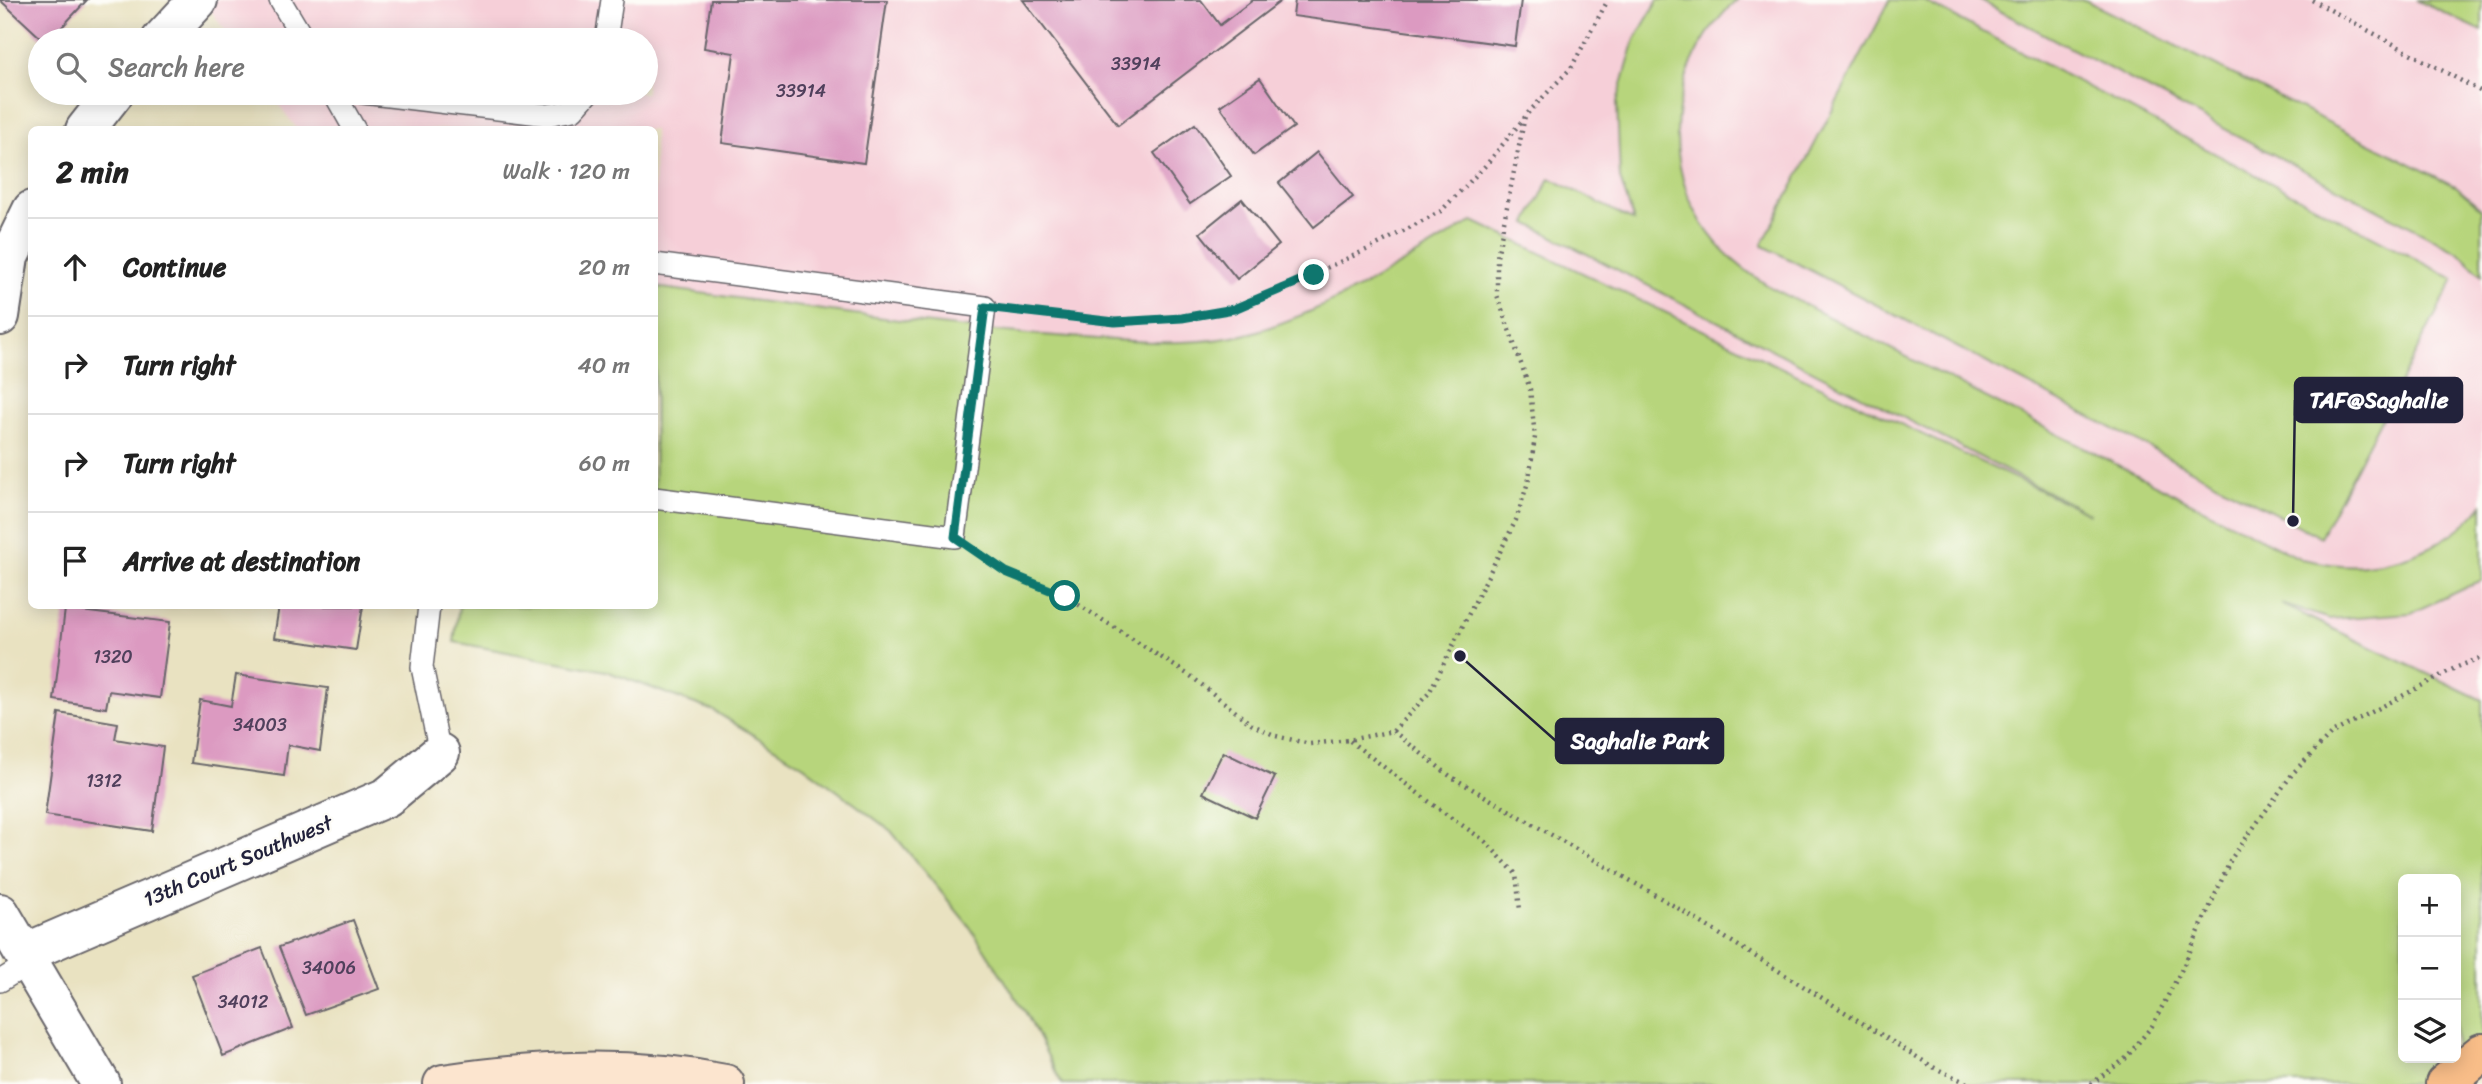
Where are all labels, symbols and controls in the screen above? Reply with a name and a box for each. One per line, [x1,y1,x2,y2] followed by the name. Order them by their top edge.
[28,28,658,105] search box
[108,44,245,90] text: Search here
[52,48,90,86] icon: search
[1111,48,1161,80] house number: 33914
[776,75,826,107] house number: 33914
[56,145,129,199] text: 2 min
[503,151,630,192] text: Walk · 120 m
[123,244,226,290] text: Continue
[579,247,630,288] text: 20 m
[56,248,94,286] icon: ahead
[1298,259,1329,290] route end
[123,342,236,388] text: Turn right
[577,345,630,386] text: 40 m
[56,346,94,384] icon: right
[2295,378,2462,422] callout: TAF@Saghalie
[2309,380,2449,421] text: TAF@Saghalie
[123,440,236,486] text: Turn right
[579,443,630,484] text: 60 m
[56,444,94,482] icon: right
[123,538,360,584] text: Arrive at destination
[56,542,94,580] icon: arrive
[1049,580,1080,611] route start
[93,641,133,673] house number: 1320
[233,709,287,741] house number: 34003
[1556,719,1723,763] callout: Saghalie Park
[1569,721,1710,762] text: Saghalie Park
[86,765,122,797] house number: 1312
[137,803,340,918] street label: 13th Court Southwest
[2398,874,2461,1063] map controls
[2398,874,2461,937] button: +
[2398,937,2461,1000] button: −
[302,952,356,984] house number: 34006
[218,986,268,1018] house number: 34012
[2398,1000,2461,1063] button: layers

